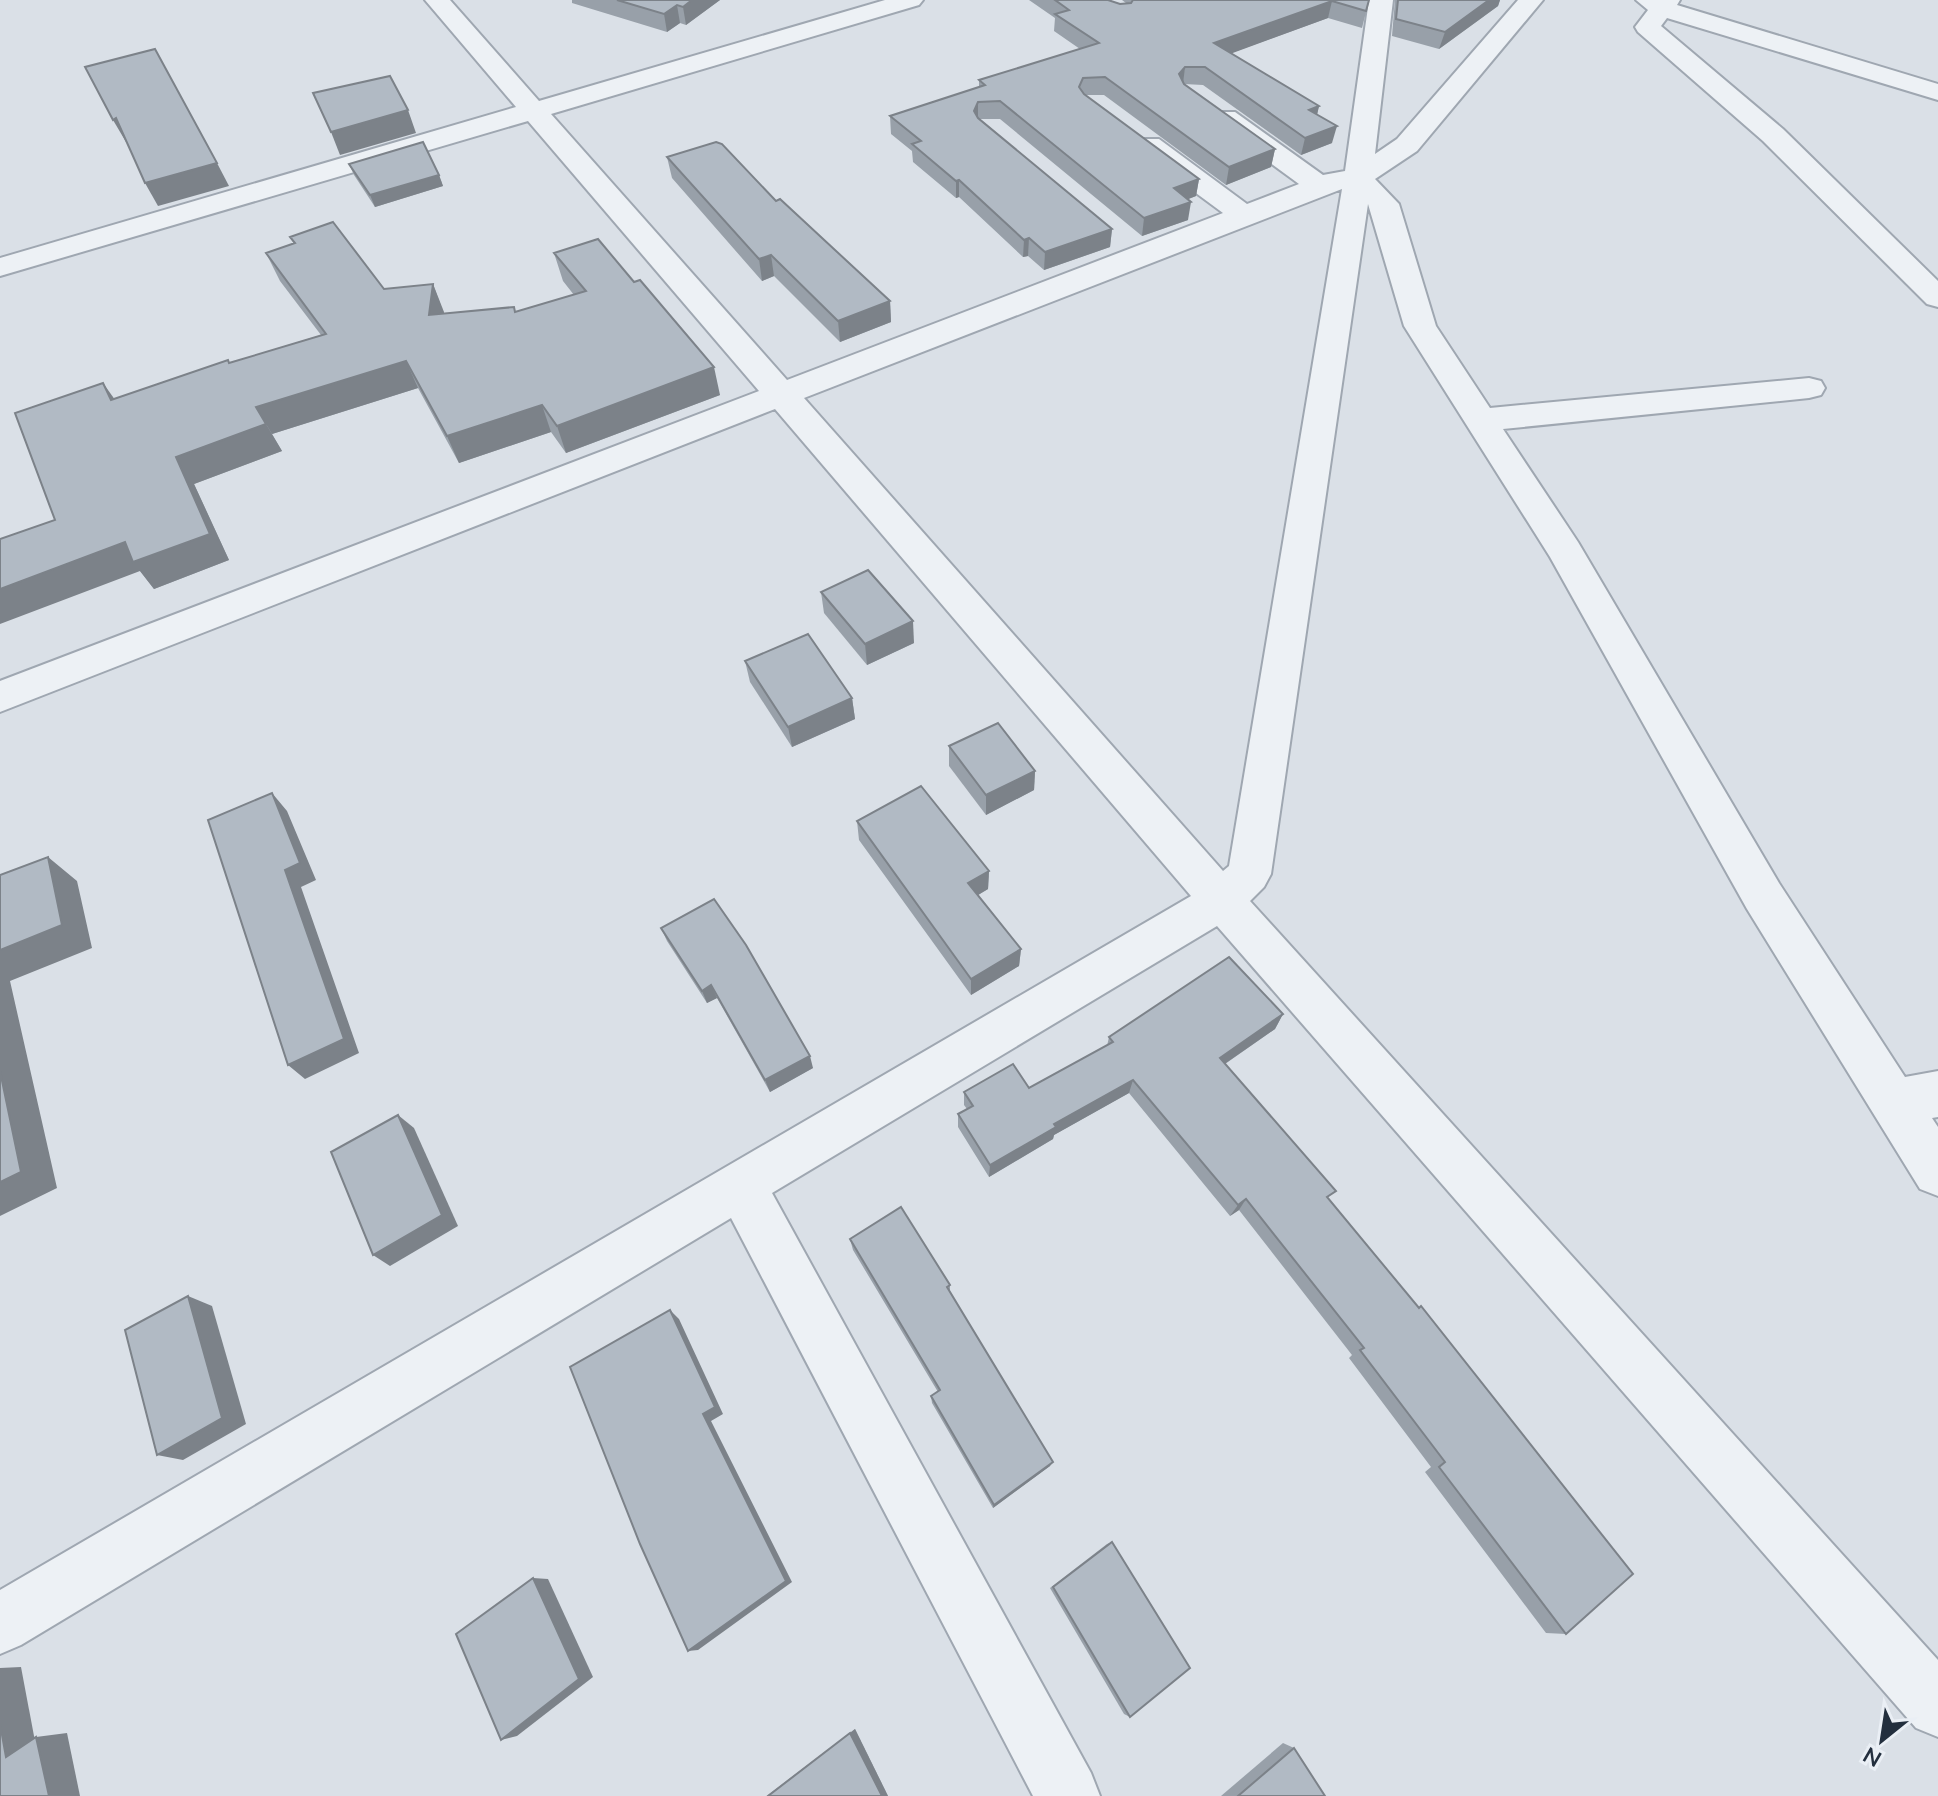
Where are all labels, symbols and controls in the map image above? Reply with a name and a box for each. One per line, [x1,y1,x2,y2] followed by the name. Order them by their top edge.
[1842,1700,1922,1780] north arrow
[1858,1739,1887,1774] text: N

